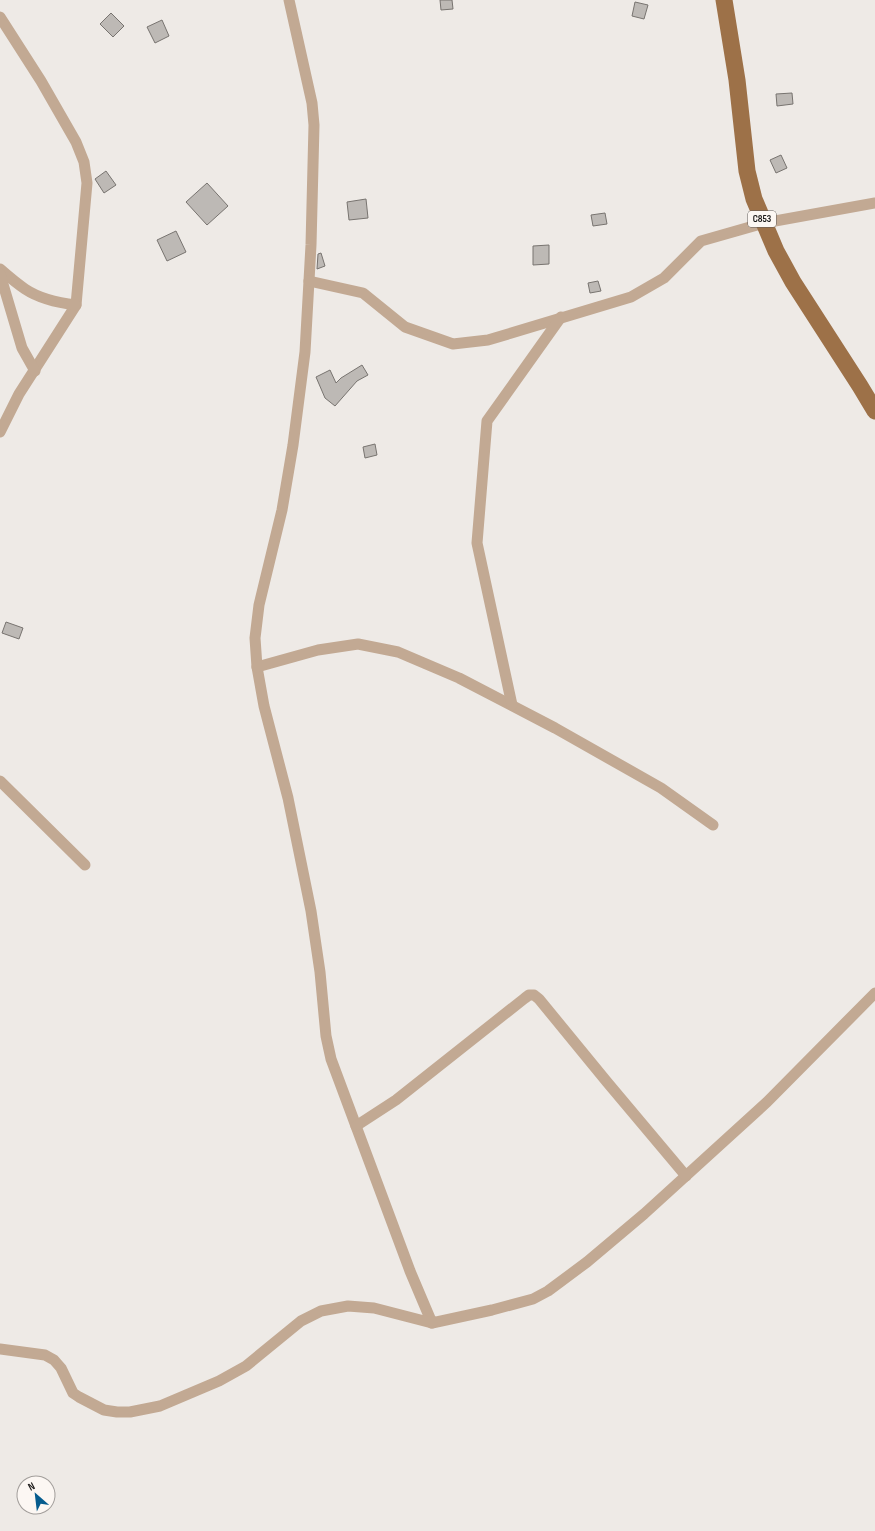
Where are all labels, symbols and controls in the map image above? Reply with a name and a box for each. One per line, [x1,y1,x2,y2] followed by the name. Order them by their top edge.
[748,211,776,227] road number: C853
[16,1475,56,1515] north arrow
[26,1479,37,1494] text: N

